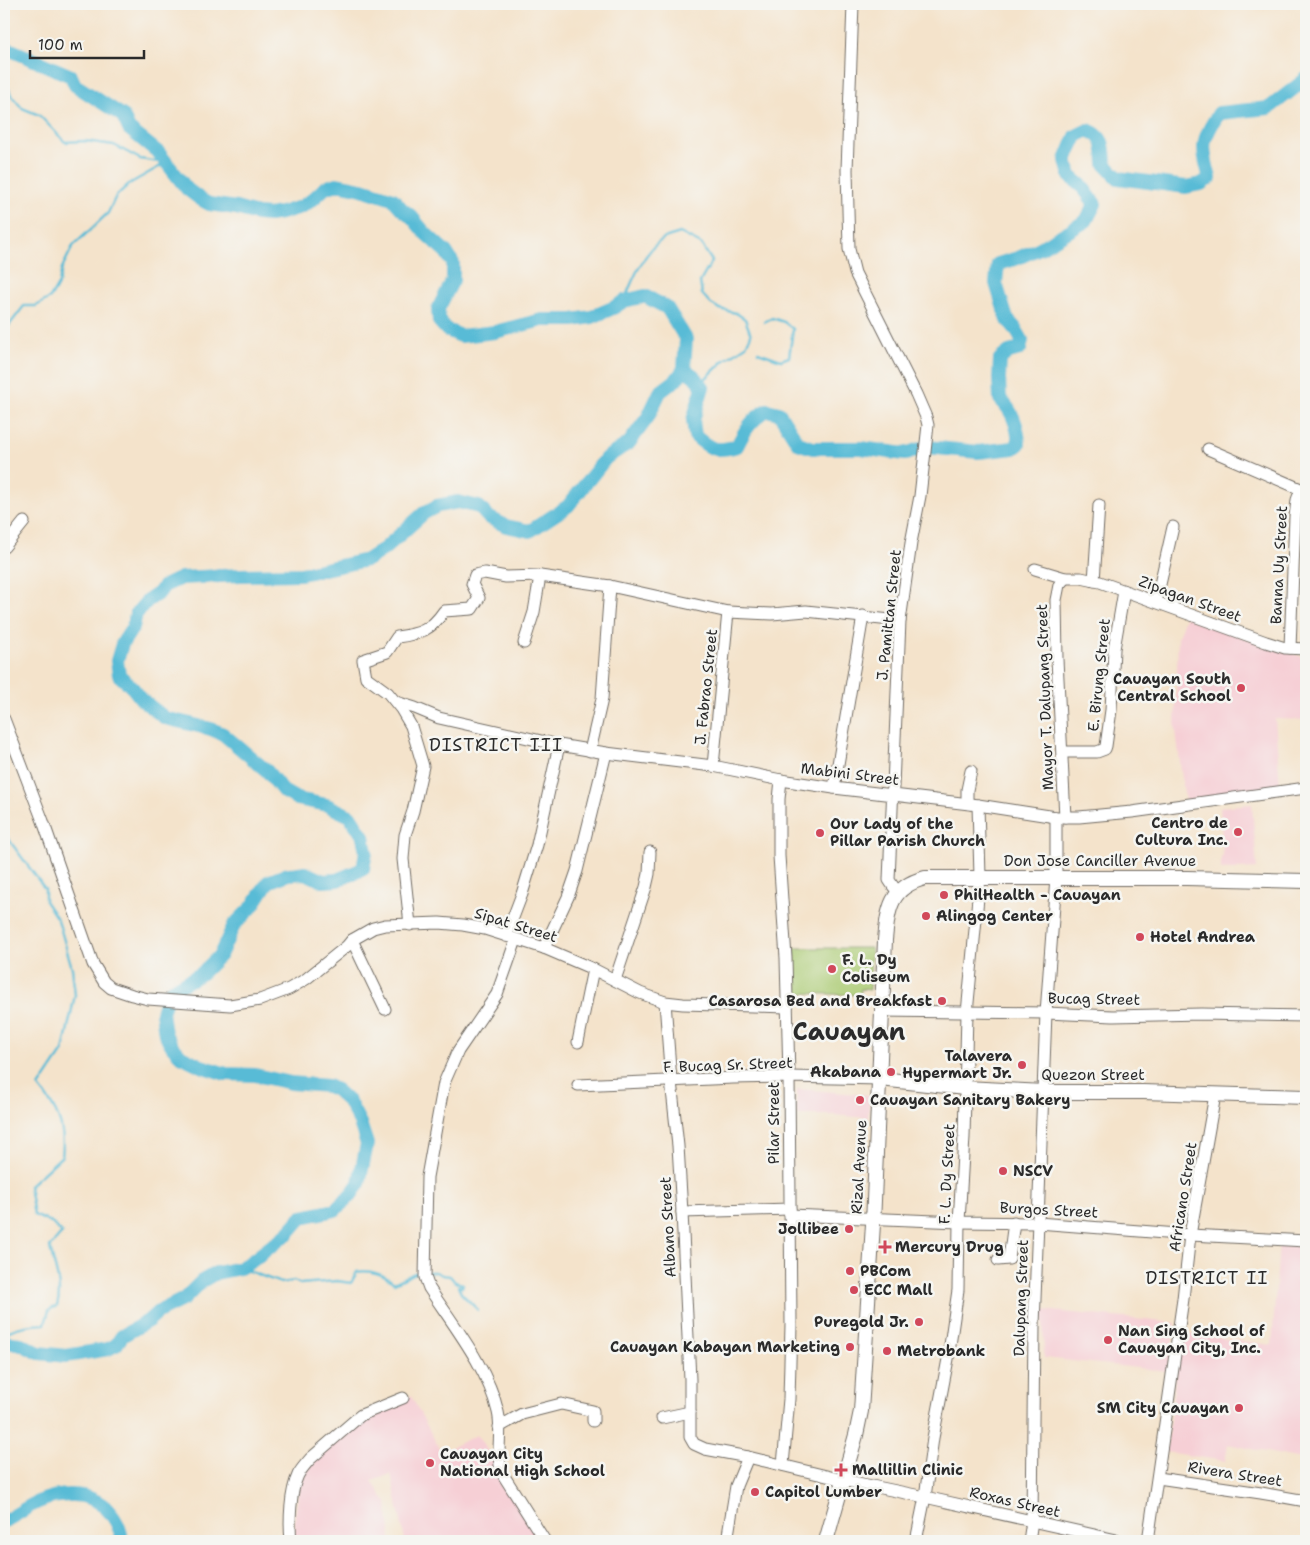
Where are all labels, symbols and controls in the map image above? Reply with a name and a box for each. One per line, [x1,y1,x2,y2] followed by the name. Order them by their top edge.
[30,28,144,60] scale bar
[38,35,83,55] text: 100 m
[1266,505,1292,625] street label: Banna Uy Street
[872,548,906,682] street label: J. Pamittan Street
[1136,571,1244,627] street label: Zipagan Street
[1032,603,1058,791] street label: Mayor T. Dalupang Street
[1083,617,1115,733] street label: E. Birung Street
[690,628,722,746] street label: J. Fabrao Street
[1113,669,1231,706] place label: Cauayan South Central School
[1235,682,1247,694] marker: Cauayan South Central School
[429,733,563,757] district label: DISTRICT III
[800,758,900,790] street label: Mabini Street
[1135,813,1228,850] place label: Centro de Cultura Inc.
[830,814,985,851] place label: Our Lady of the Pillar Parish Church
[1232,826,1244,838] marker: Centro de Cultura Inc.
[814,827,826,839] marker: Our Lady of the Pillar Parish Church
[1004,851,1196,871] street label: Don Jose Canciller Avenue
[954,885,1121,905] place label: PhilHealth - Cauayan
[938,889,950,901] marker: PhilHealth - Cauayan
[472,903,560,947] street label: Sipat Street
[936,906,1053,926] place label: Alingog Center
[920,910,932,922] marker: Alingog Center
[1150,927,1256,947] place label: Hotel Andrea
[1134,931,1146,943] marker: Hotel Andrea
[842,950,910,987] place label: F. L. Dy Coliseum
[826,963,838,975] marker: F. L. Dy Coliseum
[1048,988,1140,1010] street label: Bucag Street
[708,991,932,1011] place label: Casarosa Bed and Breakfast
[936,995,948,1007] marker: Casarosa Bed and Breakfast
[793,1014,906,1048] district label: Cauayan
[902,1046,1013,1083] place label: Talavera Hypermart Jr.
[663,1053,793,1077] street label: F. Bucag Sr. Street
[1016,1059,1028,1071] marker: Talavera Hypermart Jr.
[810,1062,882,1082] place label: Akabana
[1041,1065,1145,1085] street label: Quezon Street
[885,1066,897,1078] marker: Akabana
[764,1082,784,1164] street label: Pilar Street
[870,1090,1070,1110] place label: Cauayan Sanitary Bakery
[854,1094,866,1106] marker: Cauayan Sanitary Bakery
[847,1119,871,1215] street label: Rizal Avenue
[934,1123,960,1225] street label: F. L. Dy Street
[1164,1141,1202,1253] street label: Africano Street
[1013,1161,1053,1181] place label: NSCV
[997,1165,1009,1177] marker: NSCV
[655,1176,681,1278] street label: Albano Street
[999,1197,1099,1223] street label: Burgos Street
[778,1219,839,1239] place label: Jollibee
[843,1223,855,1235] marker: Jollibee
[895,1237,1004,1257] place label: Mercury Drug
[1009,1239,1033,1357] street label: Dalupang Street
[879,1241,891,1253] marker: Mercury Drug
[860,1261,911,1281] place label: PBCom
[844,1265,856,1277] marker: PBCom
[1145,1266,1269,1290] district label: DISTRICT II
[864,1280,933,1300] place label: ECC Mall
[848,1284,860,1296] marker: ECC Mall
[814,1312,909,1332] place label: Puregold Jr.
[913,1316,925,1328] marker: Puregold Jr.
[1118,1321,1265,1358] place label: Nan Sing School of Cauayan City, Inc.
[1102,1334,1114,1346] marker: Nan Sing School of Cauayan City, Inc.
[610,1337,840,1357] place label: Cauayan Kabayan Marketing
[844,1341,856,1353] marker: Cauayan Kabayan Marketing
[897,1341,986,1361] place label: Metrobank
[881,1345,893,1357] marker: Metrobank
[1097,1398,1229,1418] place label: SM City Cauayan
[1233,1402,1245,1414] marker: SM City Cauayan
[440,1444,605,1481] place label: Cauayan City National High School
[424,1457,436,1469] marker: Cauayan City National High School
[1186,1457,1284,1491] street label: Rivera Street
[852,1460,963,1480] place label: Mallillin Clinic
[834,1463,848,1477] marker: Mallillin Clinic
[765,1482,882,1502] place label: Capitol Lumber
[968,1482,1062,1522] street label: Roxas Street
[749,1486,761,1498] marker: Capitol Lumber

